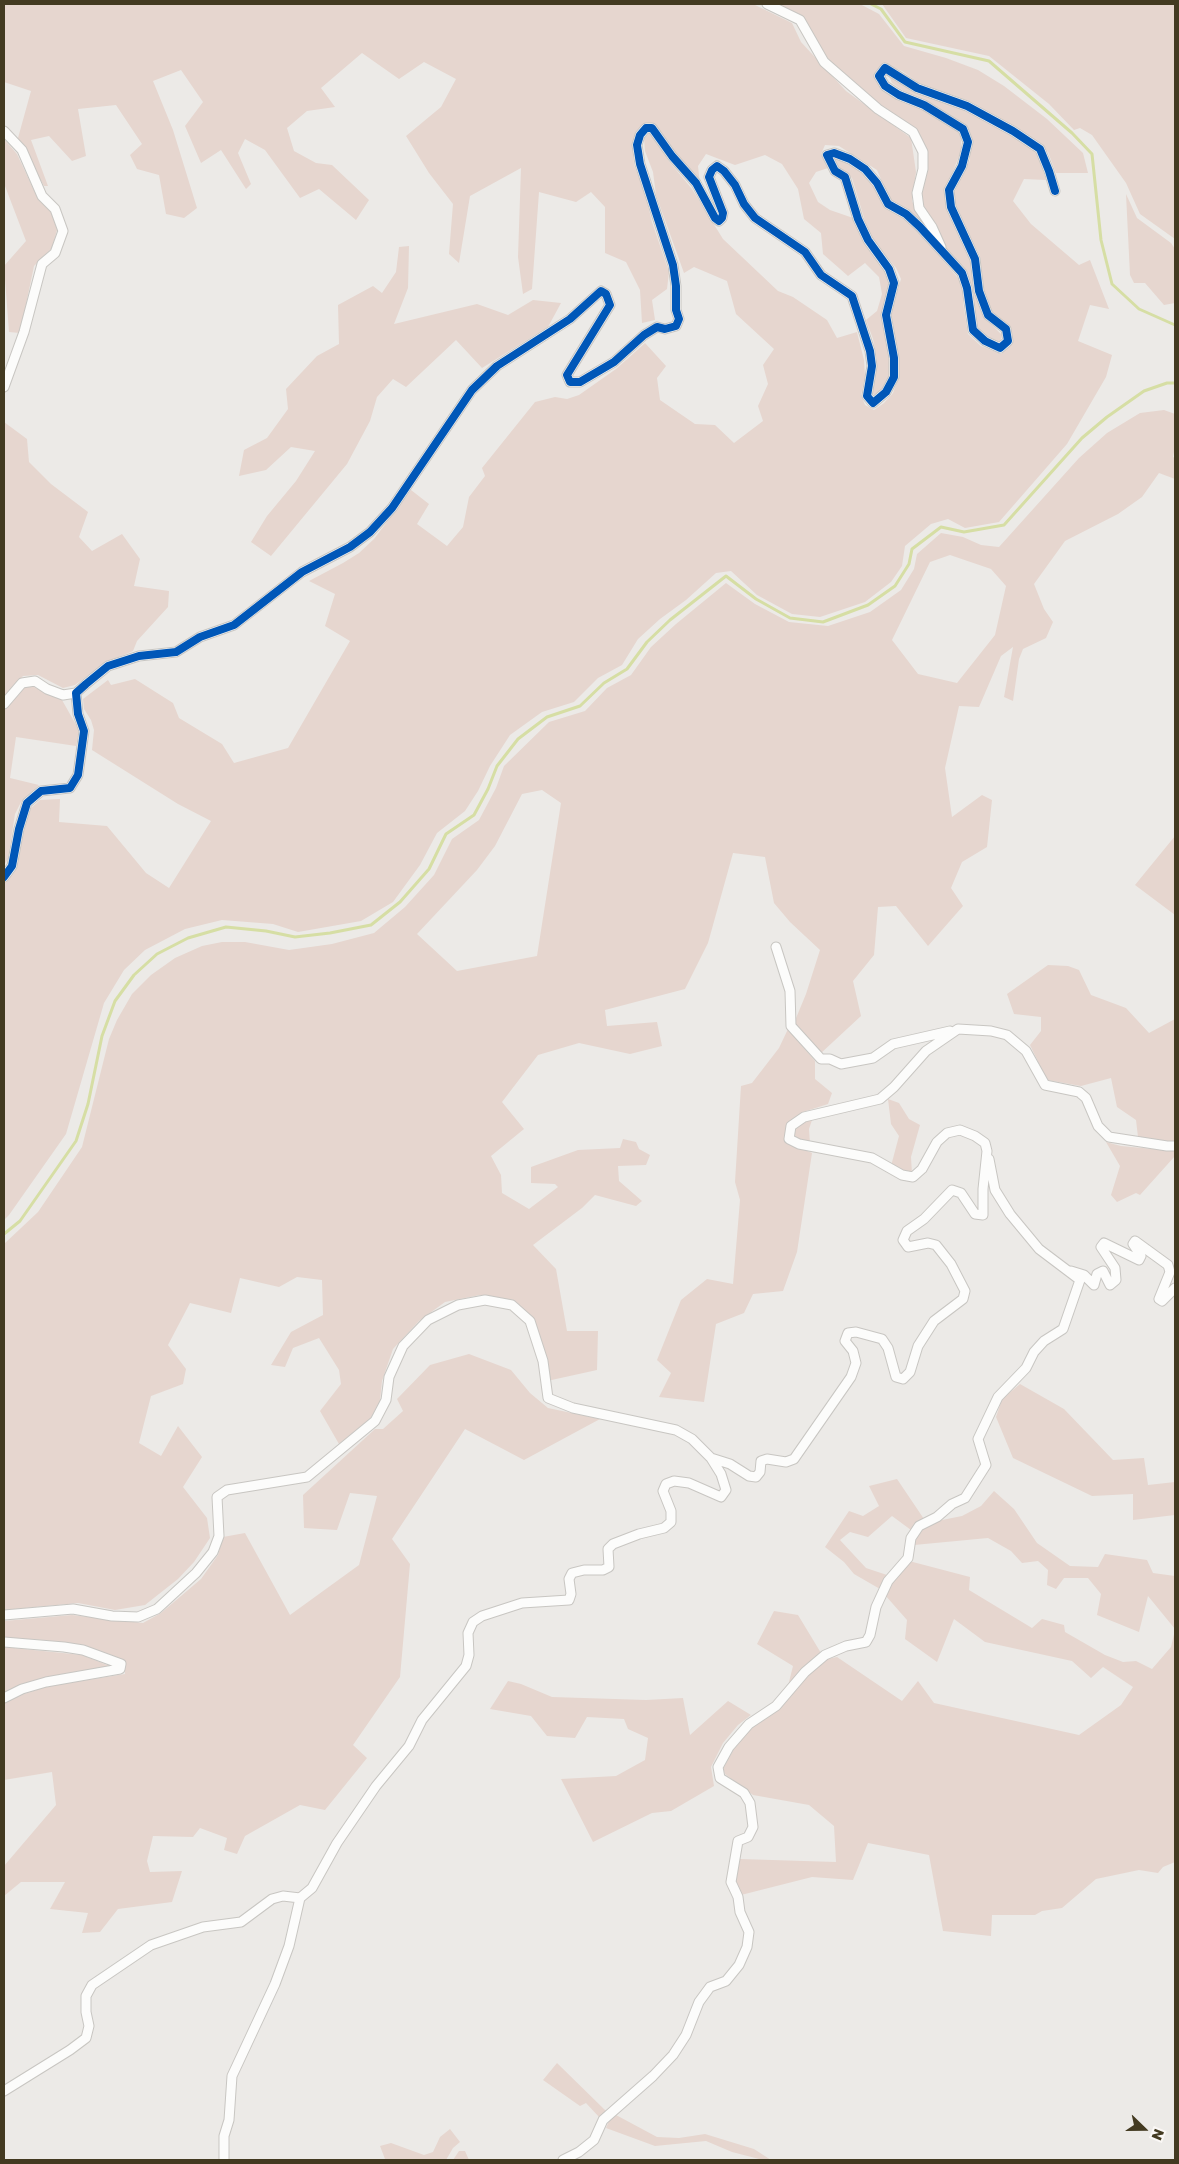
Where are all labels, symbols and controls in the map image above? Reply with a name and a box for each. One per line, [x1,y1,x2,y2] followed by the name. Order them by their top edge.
[1119,2104,1169,2154] north arrow
[1149,2127,1168,2143] text: N

